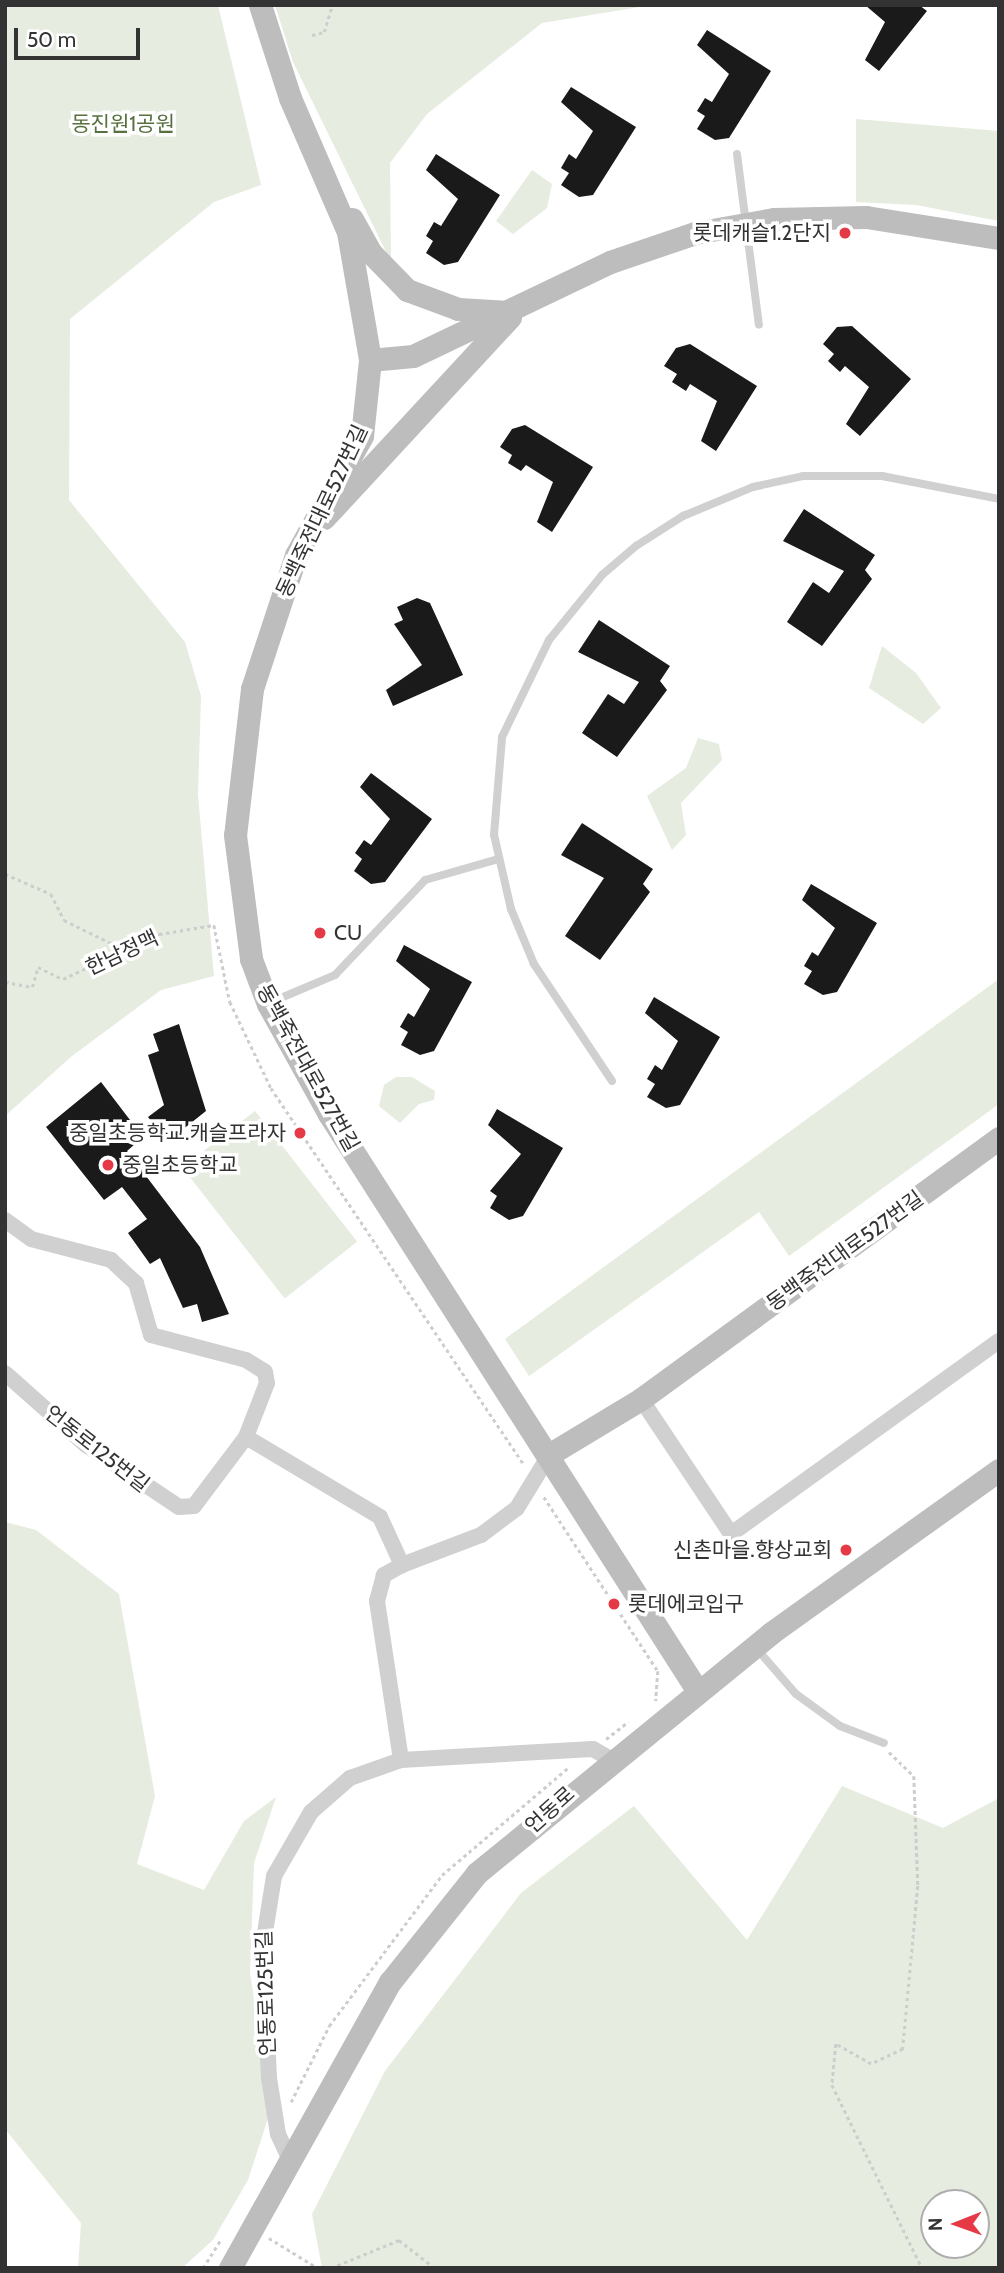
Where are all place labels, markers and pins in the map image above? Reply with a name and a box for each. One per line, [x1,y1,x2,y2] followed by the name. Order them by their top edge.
[693,220,831,246] place label: 롯데캐슬1.2단지
[837,225,853,241] marker: 롯데캐슬1.2단지
[334,920,362,946] place label: CU
[312,925,328,941] marker: CU
[69,1120,286,1146] place label: 중일초등학교.캐슬프라자
[292,1125,308,1141] marker: 중일초등학교.캐슬프라자
[122,1152,238,1178] place label: 중일초등학교
[100,1157,116,1173] marker: 중일초등학교
[673,1537,832,1563] place label: 신촌마을.향상교회
[838,1542,854,1558] marker: 신촌마을.향상교회
[628,1591,744,1617] place label: 롯데에코입구
[606,1596,622,1612] marker: 롯데에코입구

